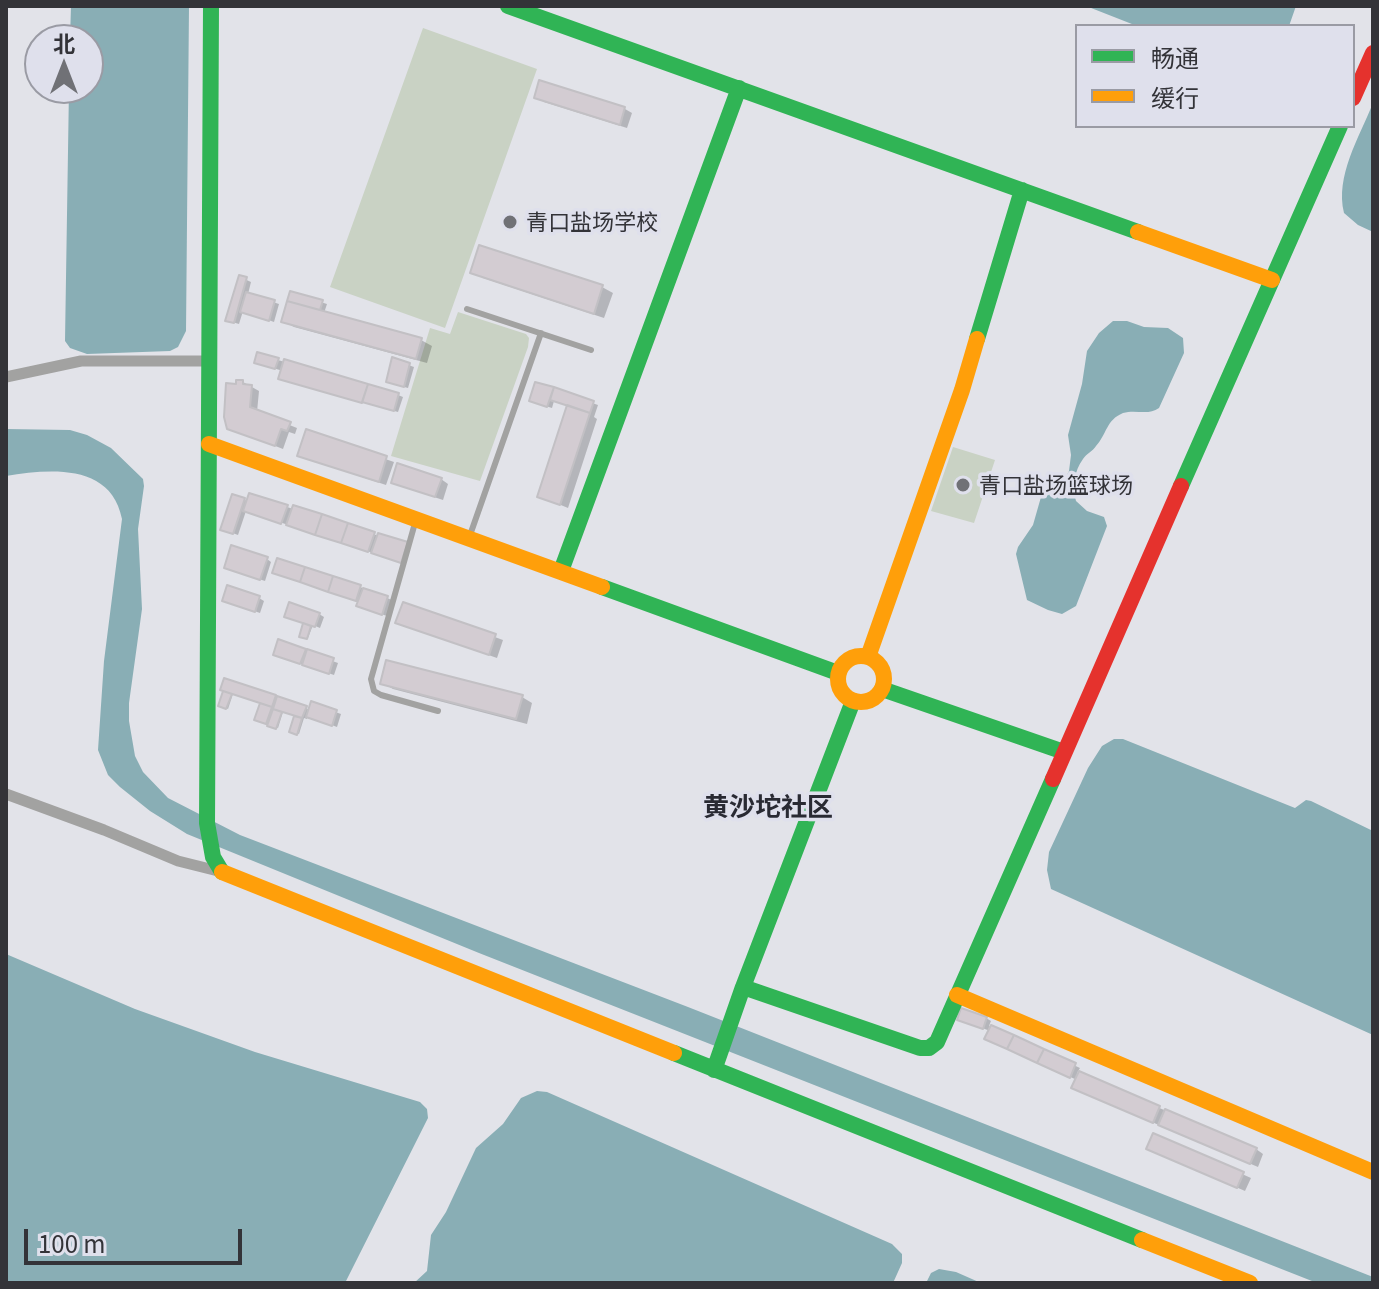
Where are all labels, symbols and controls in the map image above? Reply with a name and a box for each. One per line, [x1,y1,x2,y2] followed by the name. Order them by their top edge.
[24,24,104,104] north arrow
[1075,24,1355,128] legend
[53,26,75,58] text: 北
[1151,39,1199,74] text: 畅通
[1151,79,1199,114] text: 缓行
[526,209,658,235] place label: 青口盐场学校
[501,213,519,231] marker: 青口盐场学校
[979,472,1133,498] place label: 青口盐场篮球场
[954,476,972,494] marker: 青口盐场篮球场
[703,790,833,822] district label: 黄沙坨社区
[28,1213,246,1263] scale bar
[38,1225,106,1260] text: 100 m

